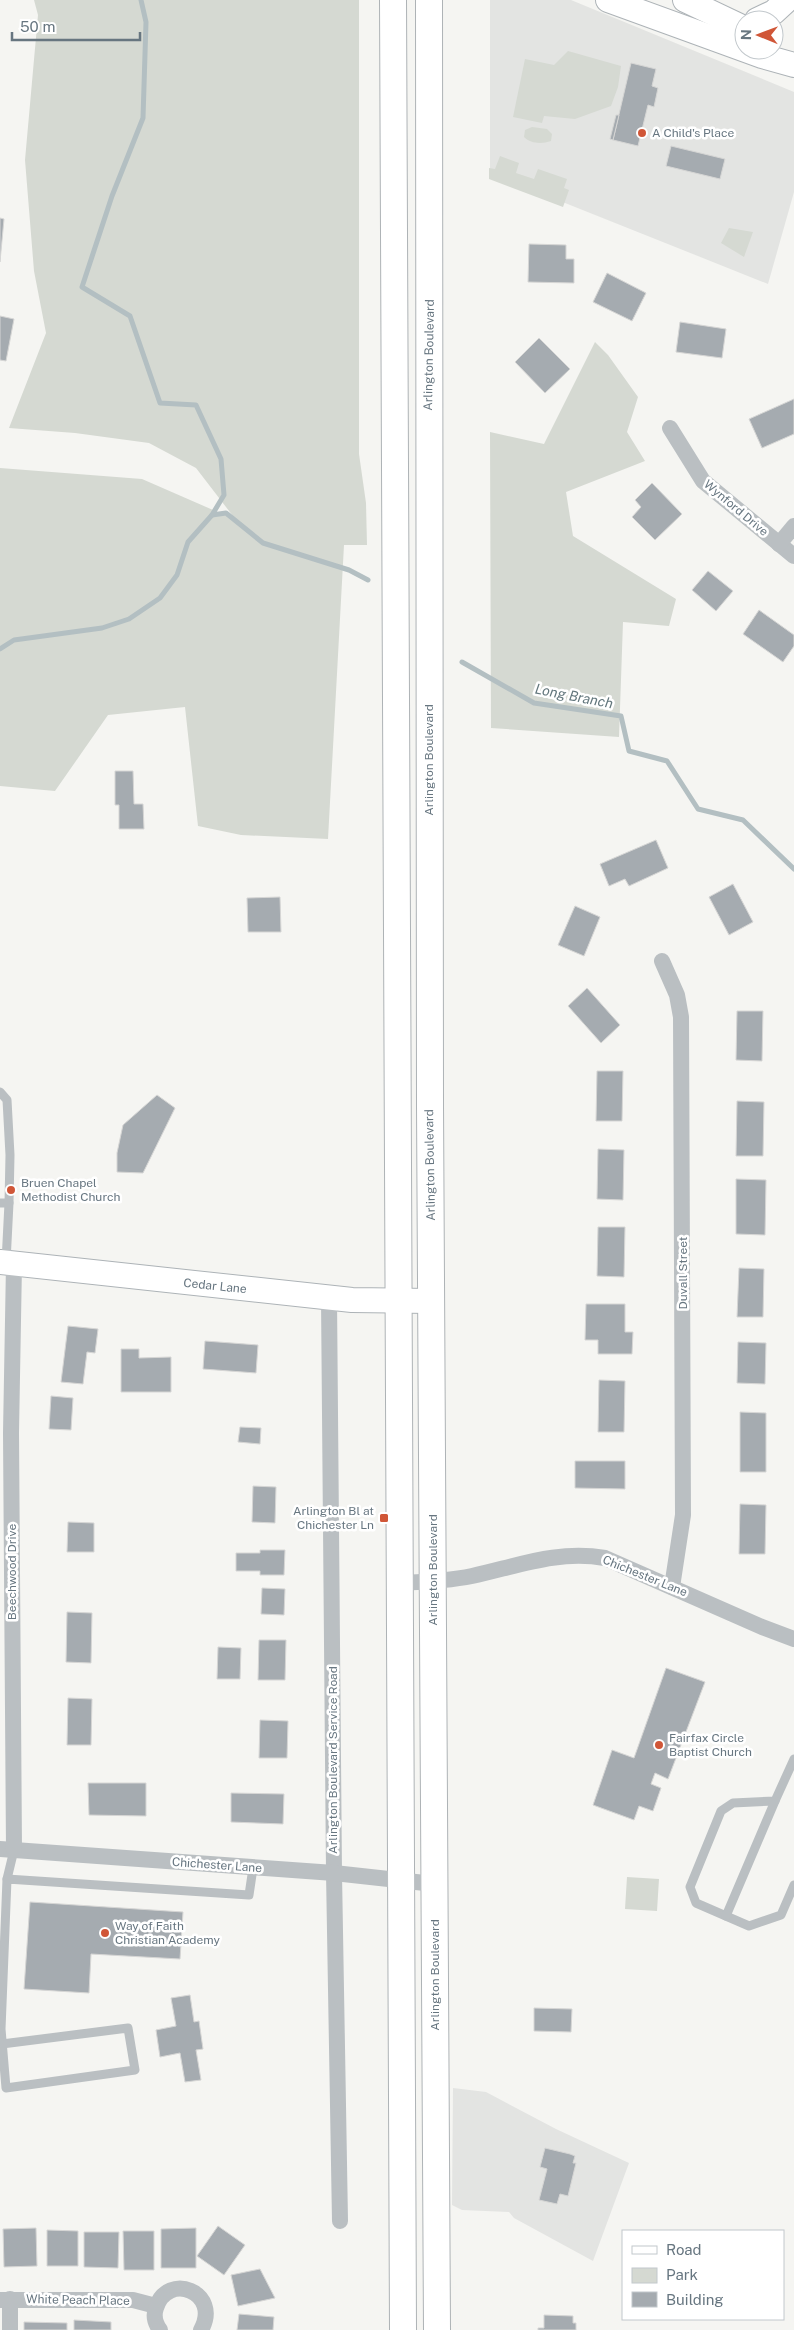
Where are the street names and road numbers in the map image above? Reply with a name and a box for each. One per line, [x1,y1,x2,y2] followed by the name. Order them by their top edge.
[421,299,437,411] street label: Arlington Boulevard
[701,477,771,539] street label: Wynford Drive
[422,704,436,816] street label: Arlington Boulevard
[422,1109,438,1221] street label: Arlington Boulevard
[676,1236,690,1309] street label: Duvall Street
[183,1276,248,1296] street label: Cedar Lane
[426,1514,440,1626] street label: Arlington Boulevard
[5,1524,19,1620] street label: Beechwood Drive
[601,1553,690,1599] street label: Chichester Lane
[326,1666,340,1854] street label: Arlington Boulevard Service Road
[172,1855,263,1875] street label: Chichester Lane
[428,1919,442,2031] street label: Arlington Boulevard
[26,2292,130,2308] street label: White Peach Place

